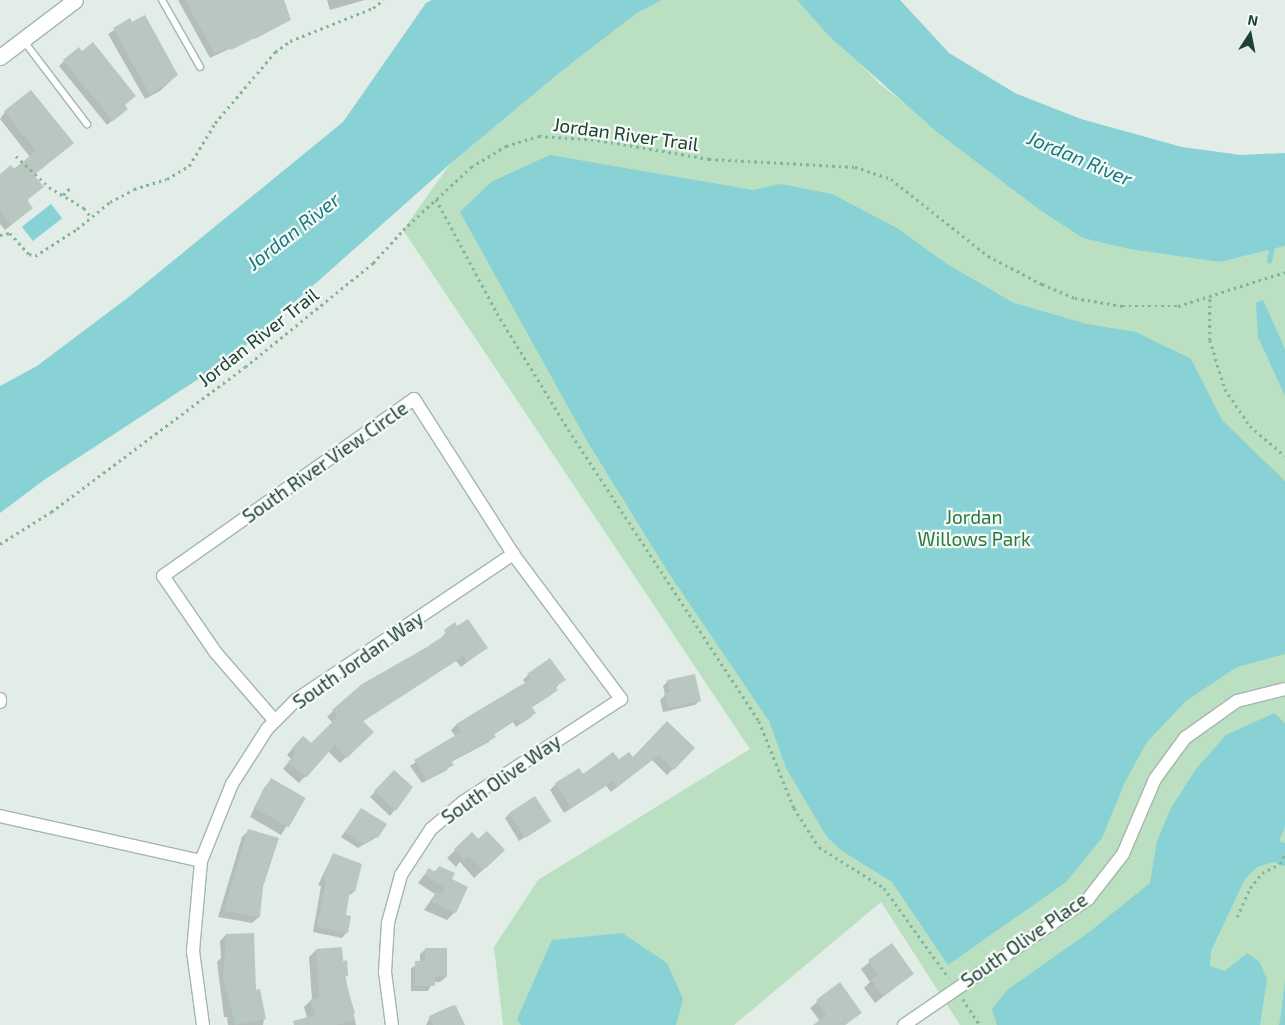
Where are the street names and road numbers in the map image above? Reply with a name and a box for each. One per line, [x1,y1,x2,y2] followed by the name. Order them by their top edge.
[551,112,701,156] street label: Jordan River Trail
[193,283,323,391] street label: Jordan River Trail
[237,396,413,528] street label: South River View Circle
[288,606,428,714] street label: South Jordan Way
[437,729,565,829] street label: South Olive Way
[956,888,1092,992] street label: South Olive Place

